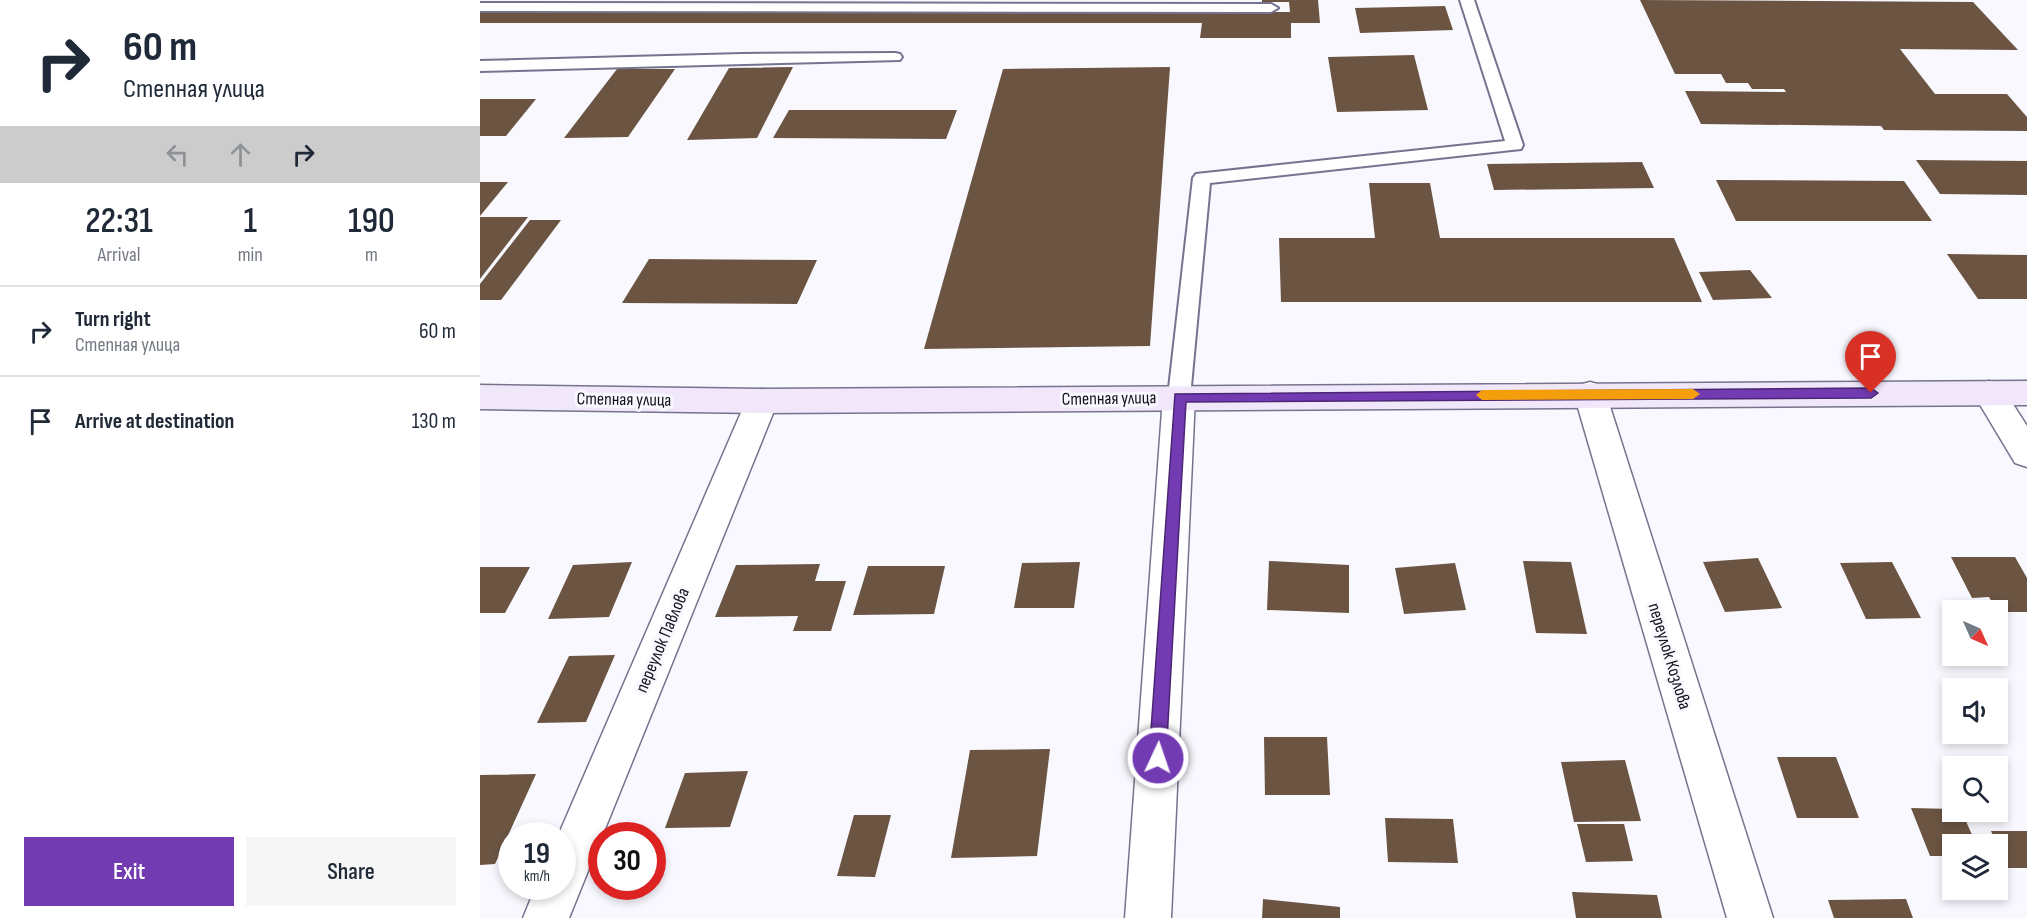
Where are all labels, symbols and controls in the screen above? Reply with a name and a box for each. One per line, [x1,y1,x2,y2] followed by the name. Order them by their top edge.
[123,22,197,73] text: 60 m
[24,24,102,102] icon: right
[123,73,265,105] text: Степная улица
[161,138,194,171] icon: left
[224,138,257,171] icon: ahead
[287,138,320,171] icon: right
[85,200,153,243] text: 22:31
[244,200,257,243] text: 1
[348,200,395,243] text: 190
[97,243,140,267] text: Arrival
[238,243,263,267] text: min
[365,243,378,267] text: m
[75,306,151,333] text: Turn right
[24,315,57,348] icon: right
[419,318,456,345] text: 60 m
[1845,331,1896,393] pin
[75,333,180,357] text: Степная улица
[1854,340,1887,373] icon: arrive
[1062,387,1157,410] street label: Степная улица
[576,388,672,411] street label: Степная улица
[24,405,57,438] icon: arrive
[75,408,234,435] text: Arrive at destination
[412,408,456,435] text: 130 m
[631,585,694,696] street label: переулок Павлова
[1643,600,1696,712] street label: переулок Козлова
[1942,600,2008,666] north arrow
[1942,600,2008,900] map controls
[1942,678,2008,744] button: sound
[1126,726,1190,790] position arrow
[1942,756,2008,822] button: search
[588,822,666,900] speed limit sign: 30
[1942,834,2008,900] button: layers
[524,836,550,872] text: 19
[24,837,234,906] button: Exit
[246,837,456,906] button: Share
[524,867,550,886] text: km/h

